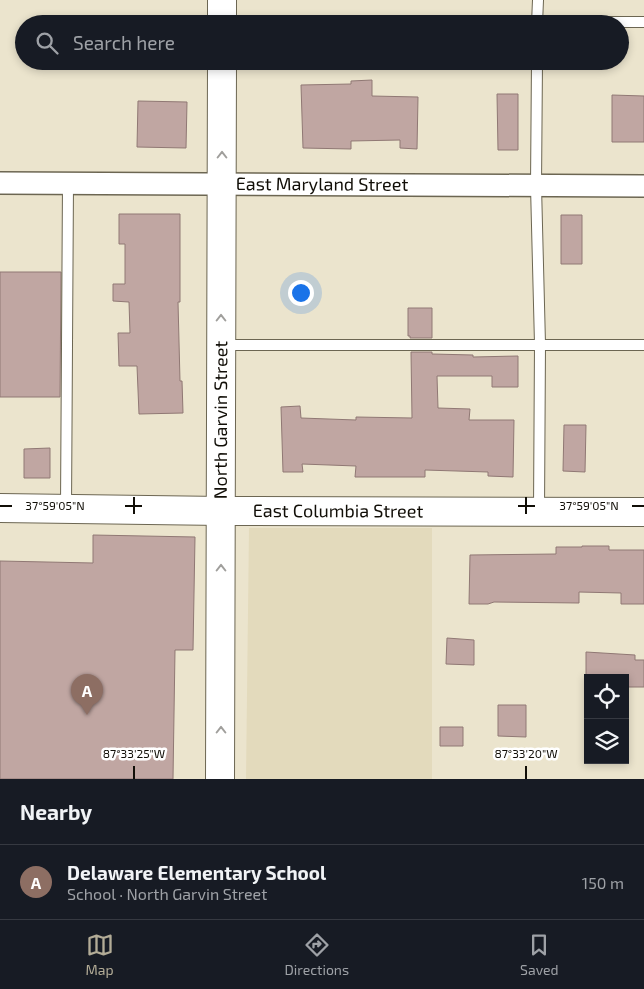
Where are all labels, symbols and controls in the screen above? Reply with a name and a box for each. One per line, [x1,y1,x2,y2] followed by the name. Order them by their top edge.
[15,15,629,70] search box
[33,29,61,57] icon: search
[73,31,175,54] text: Search here
[217,151,227,159] one-way arrow
[236,172,408,195] street label: East Maryland Street
[288,280,314,306] your location
[216,314,226,322] one-way arrow
[209,341,231,499] street label: North Garvin Street
[25,498,85,512] text: 37°59'05"N
[559,498,619,512] text: 37°59'05"N
[253,499,423,521] street label: East Columbia Street
[216,564,226,572] one-way arrow
[71,674,103,715] pin: A
[584,674,629,764] map controls
[584,674,629,719] button: locate
[584,719,629,764] button: layers
[216,726,226,734] one-way arrow
[103,746,165,760] text: 87°33'25"W
[494,746,558,760] text: 87°33'20"W
[20,799,92,824] text: Nearby
[67,861,326,884] text: Delaware Elementary School
[31,873,41,892] text: A
[582,873,624,892] text: 150 m
[67,884,267,903] text: School · North Garvin Street
[85,931,114,978] tab: Map
[285,931,349,978] tab: Directions
[520,931,559,978] tab: Saved

